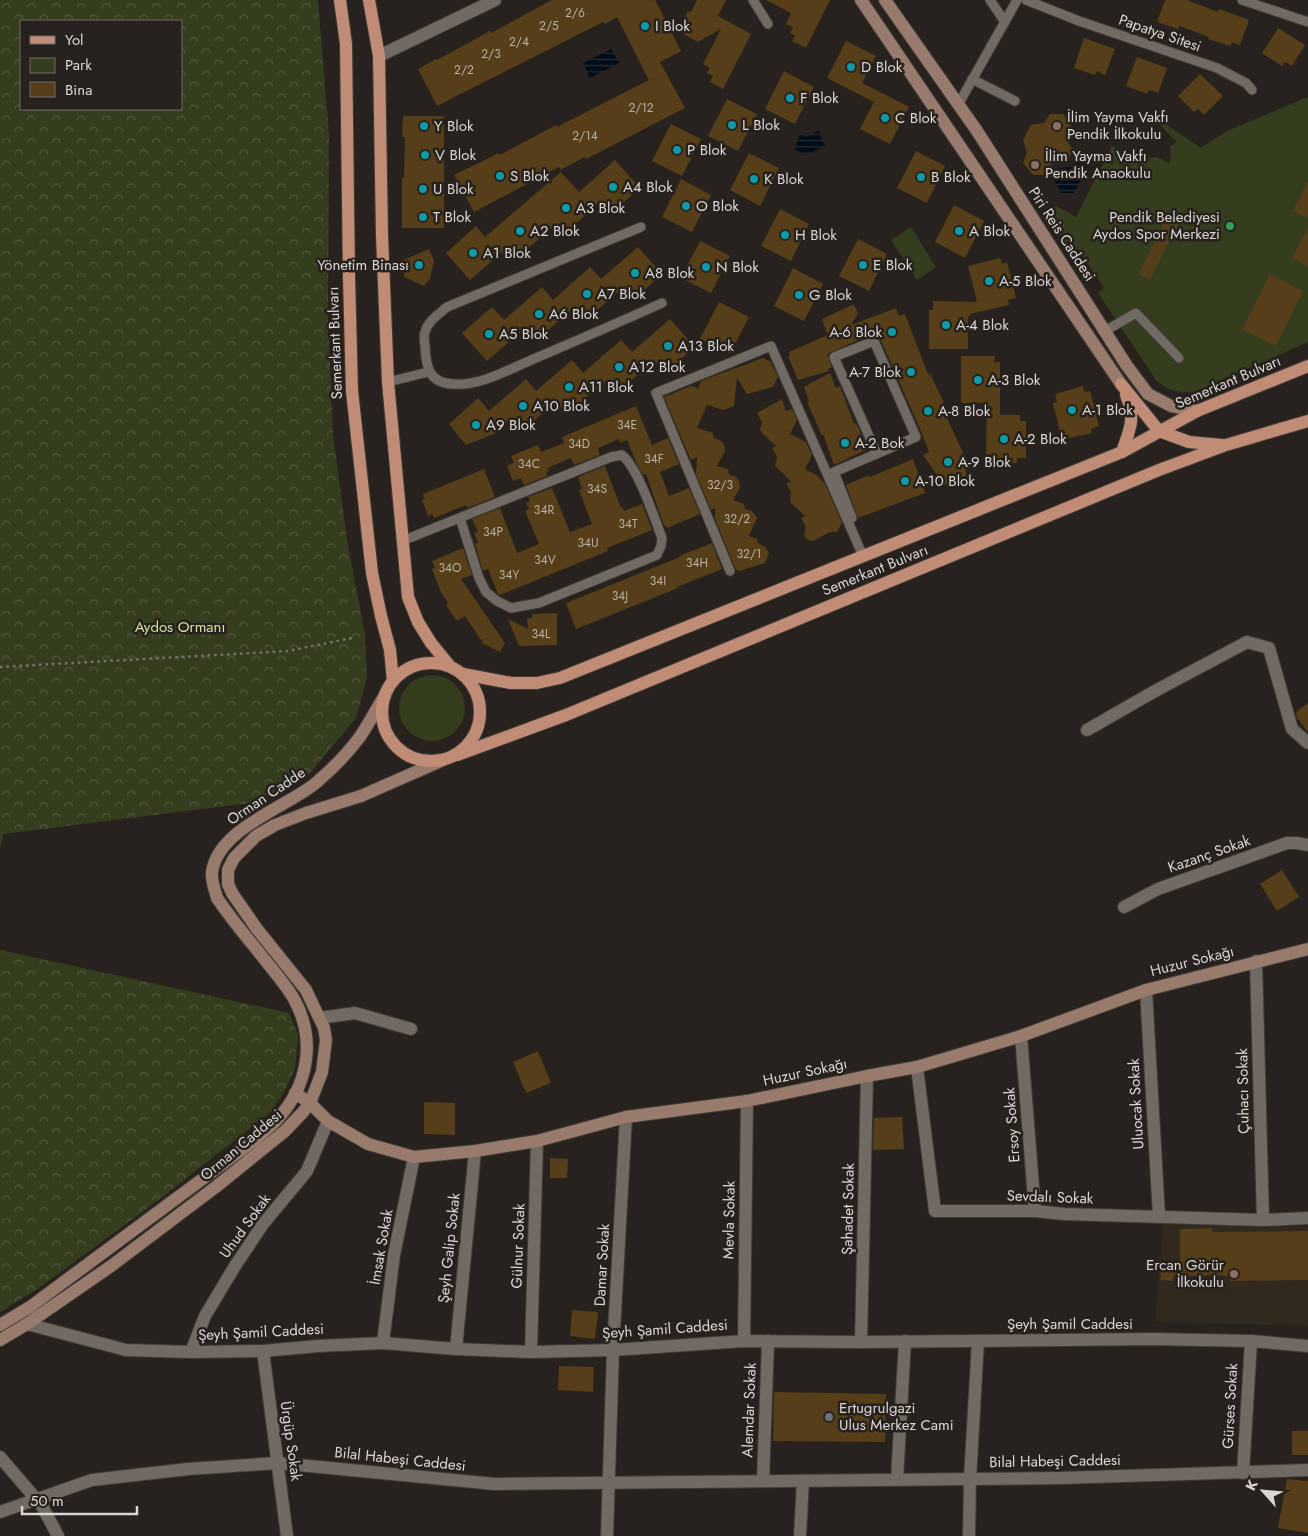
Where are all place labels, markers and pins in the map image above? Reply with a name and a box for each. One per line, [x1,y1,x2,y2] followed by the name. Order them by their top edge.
[655,15,690,37] place label: I Blok
[639,20,651,32] marker: I Blok
[861,56,903,78] place label: D Blok
[845,61,857,73] marker: D Blok
[800,87,839,109] place label: F Blok
[784,92,796,104] marker: F Blok
[1067,106,1169,145] place label: İlim Yayma Vakfı Pendik İlkokulu
[895,107,937,129] place label: C Blok
[879,112,891,124] marker: C Blok
[742,114,780,136] place label: L Blok
[434,115,474,137] place label: Y Blok
[726,119,738,131] marker: L Blok
[418,120,430,132] marker: Y Blok
[1051,120,1063,132] marker: İlim Yayma Vakfı Pendik İlkokulu
[687,139,727,161] place label: P Blok
[435,144,476,166] place label: V Blok
[671,144,683,156] marker: P Blok
[1045,145,1151,184] place label: İlim Yayma Vakfı Pendik Anaokulu
[419,149,431,161] marker: V Blok
[1029,159,1041,171] marker: İlim Yayma Vakfı Pendik Anaokulu
[510,165,550,187] place label: S Blok
[931,166,971,188] place label: B Blok
[764,168,804,190] place label: K Blok
[494,170,506,182] marker: S Blok
[915,171,927,183] marker: B Blok
[748,173,760,185] marker: K Blok
[623,176,673,198] place label: A4 Blok
[433,178,474,200] place label: U Blok
[607,181,619,193] marker: A4 Blok
[417,183,429,195] marker: U Blok
[696,195,739,217] place label: O Blok
[576,197,626,219] place label: A3 Blok
[680,200,692,212] marker: O Blok
[560,202,572,214] marker: A3 Blok
[433,206,471,228] place label: T Blok
[1093,206,1220,245] place label: Pendik Belediyesi Aydos Spor Merkezi
[417,211,429,223] marker: T Blok
[530,220,580,242] place label: A2 Blok
[969,220,1010,242] place label: A Blok
[1224,220,1236,232] marker: Pendik Belediyesi Aydos Spor Merkezi
[795,224,837,246] place label: H Blok
[514,225,526,237] marker: A2 Blok
[953,225,965,237] marker: A Blok
[779,229,791,241] marker: H Blok
[483,242,531,264] place label: A1 Blok
[467,247,479,259] marker: A1 Blok
[317,254,409,276] place label: Yönetim Binası
[873,254,913,276] place label: E Blok
[716,256,759,278] place label: N Blok
[413,259,425,271] marker: Yönetim Binası
[857,259,869,271] marker: E Blok
[700,261,712,273] marker: N Blok
[645,262,695,284] place label: A8 Blok
[629,267,641,279] marker: A8 Blok
[999,270,1052,292] place label: A-5 Blok
[983,275,995,287] marker: A-5 Blok
[597,283,646,305] place label: A7 Blok
[809,284,852,306] place label: G Blok
[581,288,593,300] marker: A7 Blok
[793,289,805,301] marker: G Blok
[549,303,599,325] place label: A6 Blok
[533,308,545,320] marker: A6 Blok
[956,314,1009,336] place label: A-4 Blok
[940,319,952,331] marker: A-4 Blok
[829,321,882,343] place label: A-6 Blok
[499,323,549,345] place label: A5 Blok
[886,326,898,338] marker: A-6 Blok
[483,328,495,340] marker: A5 Blok
[678,335,734,357] place label: A13 Blok
[662,340,674,352] marker: A13 Blok
[629,356,686,378] place label: A12 Blok
[613,361,625,373] marker: A12 Blok
[849,361,901,383] place label: A-7 Blok
[905,366,917,378] marker: A-7 Blok
[988,369,1041,391] place label: A-3 Blok
[972,374,984,386] marker: A-3 Blok
[579,376,634,398] place label: A11 Blok
[563,381,575,393] marker: A11 Blok
[533,395,590,417] place label: A10 Blok
[1082,399,1133,421] place label: A-1 Blok
[517,400,529,412] marker: A10 Blok
[938,400,991,422] place label: A-8 Blok
[1066,404,1078,416] marker: A-1 Blok
[922,405,934,417] marker: A-8 Blok
[486,414,536,436] place label: A9 Blok
[470,419,482,431] marker: A9 Blok
[1014,428,1067,450] place label: A-2 Blok
[855,432,905,454] place label: A-2 Bok
[998,433,1010,445] marker: A-2 Blok
[839,437,851,449] marker: A-2 Bok
[958,451,1011,473] place label: A-9 Blok
[942,456,954,468] marker: A-9 Blok
[915,470,975,492] place label: A-10 Blok
[899,475,911,487] marker: A-10 Blok
[1146,1254,1225,1293] place label: Ercan Görür İlkokulu
[1228,1268,1240,1280] marker: Ercan Görür İlkokulu
[839,1397,954,1436] place label: Ertugrulgazi Ulus Merkez Cami
[823,1411,835,1423] marker: Ertugrulgazi Ulus Merkez Cami

